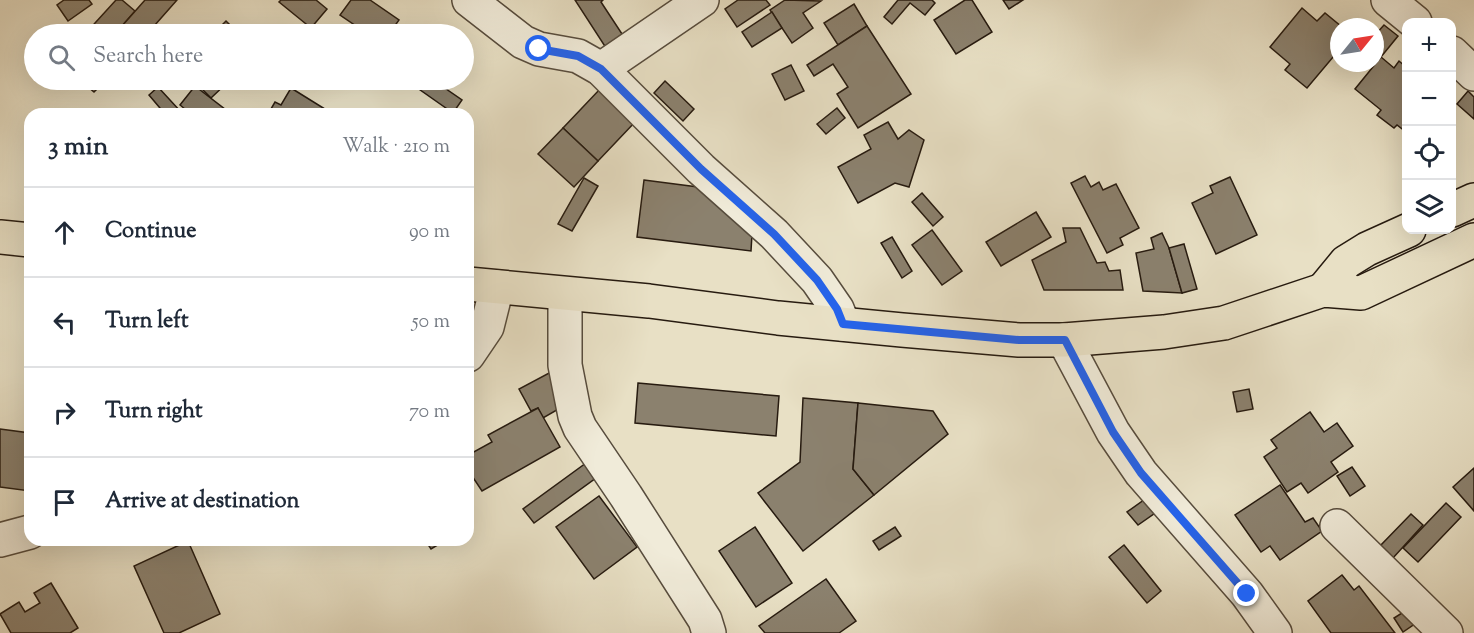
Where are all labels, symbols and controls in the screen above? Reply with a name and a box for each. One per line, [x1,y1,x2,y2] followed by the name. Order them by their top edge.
[1330,18,1384,72] north arrow
[1402,18,1456,234] map controls
[1402,18,1456,72] button: +
[24,24,474,90] search box
[525,35,551,61] route start
[45,41,78,74] icon: search
[93,41,203,73] text: Search here
[1402,72,1456,126] button: −
[1402,126,1456,180] button: locate
[48,129,108,166] text: 3 min
[342,133,450,162] text: Walk · 210 m
[1402,180,1456,234] button: layers
[48,216,81,249] icon: ahead
[105,216,196,248] text: Continue
[409,218,450,247] text: 90 m
[48,306,81,339] icon: left
[105,306,188,338] text: Turn left
[412,308,450,337] text: 50 m
[48,396,81,429] icon: right
[105,396,202,428] text: Turn right
[409,398,450,427] text: 70 m
[48,486,81,519] icon: arrive
[105,486,300,518] text: Arrive at destination
[1233,580,1259,606] route end

